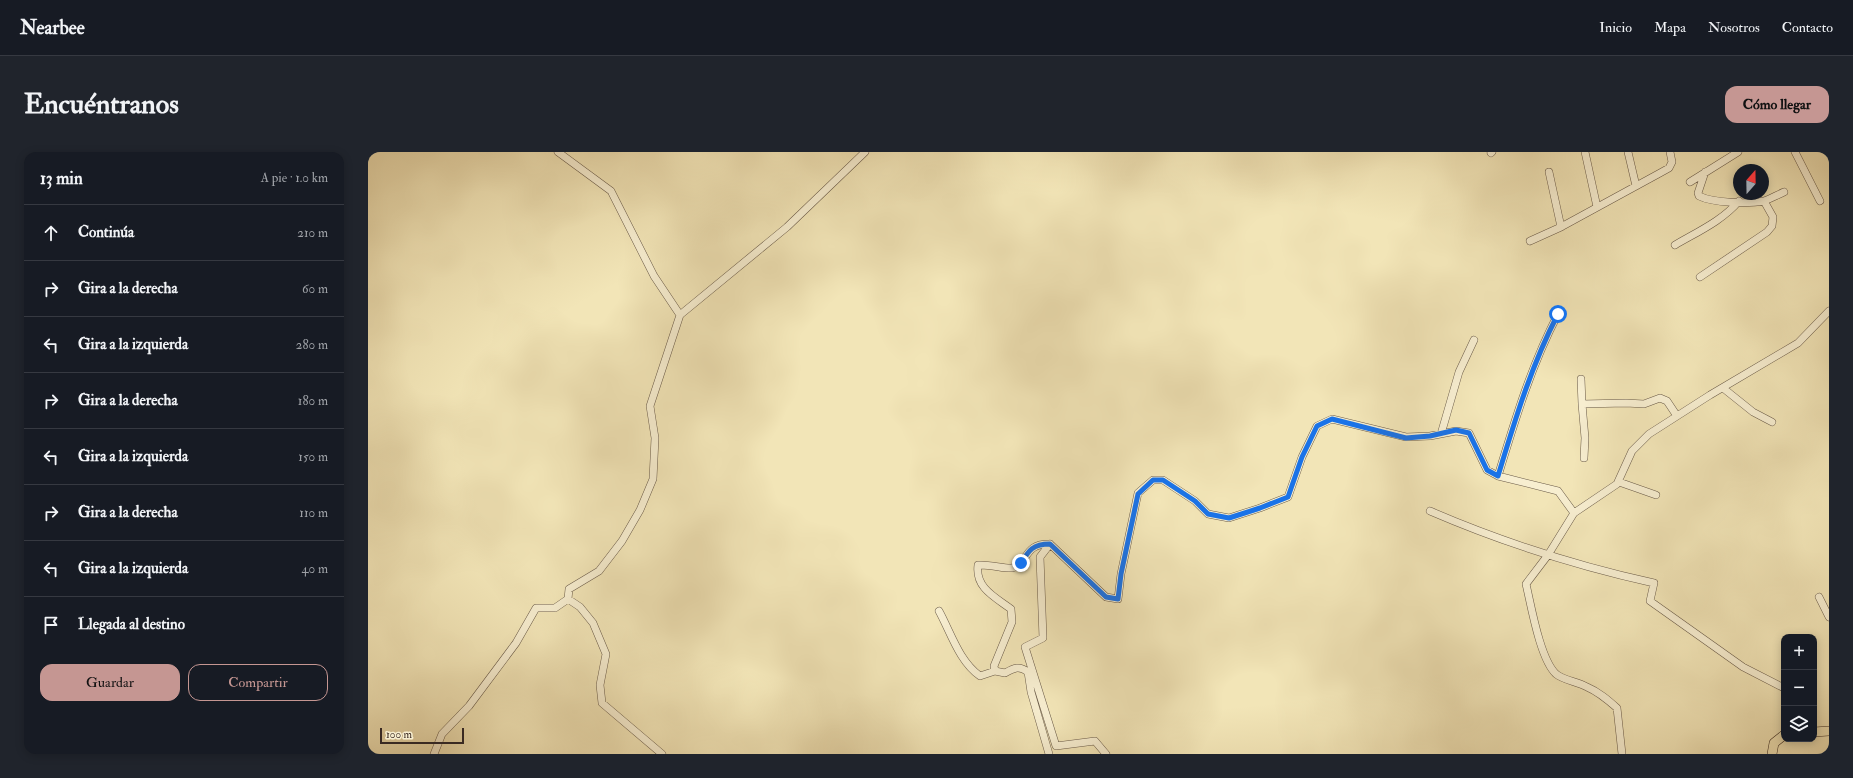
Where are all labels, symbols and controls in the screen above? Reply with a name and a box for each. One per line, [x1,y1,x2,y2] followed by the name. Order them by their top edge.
[20,16,85,40] text: Nearbee
[1599,19,1632,36] text: Inicio
[1654,19,1686,36] text: Mapa
[1708,19,1760,36] text: Nosotros
[1782,19,1833,36] text: Contacto
[1725,86,1829,123] button: Cómo llegar
[24,87,179,122] text: Encuéntranos
[1733,164,1769,200] north arrow
[40,168,83,189] text: 13 min
[261,170,328,186] text: A pie · 1.0 km
[40,222,62,244] icon: ahead
[78,223,134,242] text: Continúa
[297,225,328,241] text: 210 m
[40,278,62,300] icon: right
[78,279,178,298] text: Gira a la derecha
[302,281,328,297] text: 60 m
[1549,305,1567,323] route start
[40,334,62,356] icon: left
[78,335,188,354] text: Gira a la izquierda
[296,337,328,353] text: 280 m
[40,390,62,412] icon: right
[78,391,178,410] text: Gira a la derecha
[298,393,328,409] text: 180 m
[40,446,62,468] icon: left
[78,447,188,466] text: Gira a la izquierda
[298,449,328,465] text: 150 m
[40,502,62,524] icon: right
[78,503,178,522] text: Gira a la derecha
[299,505,328,521] text: 110 m
[1012,554,1030,572] route end
[40,558,62,580] icon: left
[78,559,188,578] text: Gira a la izquierda
[302,561,328,577] text: 40 m
[40,614,62,636] icon: arrive
[78,615,185,634] text: Llegada al destino
[1781,634,1817,742] map controls
[1781,634,1817,670] button: +
[40,664,180,701] button: Guardar
[188,664,328,701] button: Compartir
[1781,670,1817,706] button: −
[1781,706,1817,742] button: layers
[380,726,464,745] scale bar
[386,728,412,741] text: 100 m

